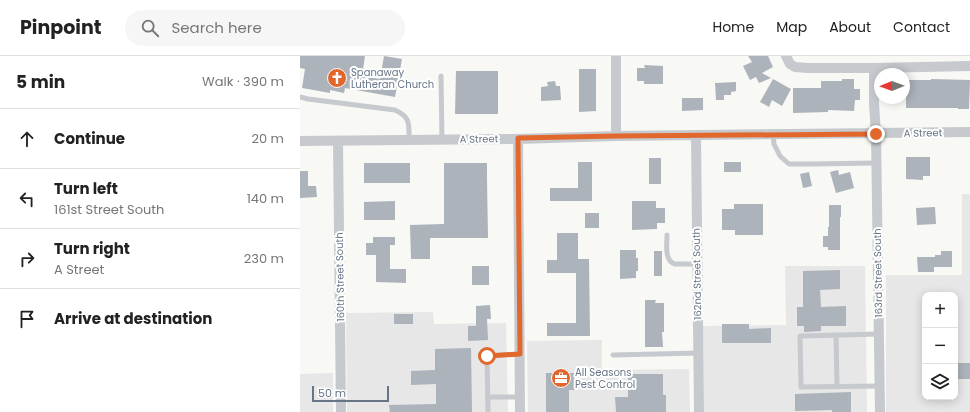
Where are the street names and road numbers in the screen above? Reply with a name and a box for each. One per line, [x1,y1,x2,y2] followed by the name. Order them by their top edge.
[904,125,943,141] street label: A Street
[460,131,499,147] street label: A Street
[689,228,705,320] street label: 162nd Street South
[870,228,886,318] street label: 163rd Street South
[332,232,348,322] street label: 160th Street South

